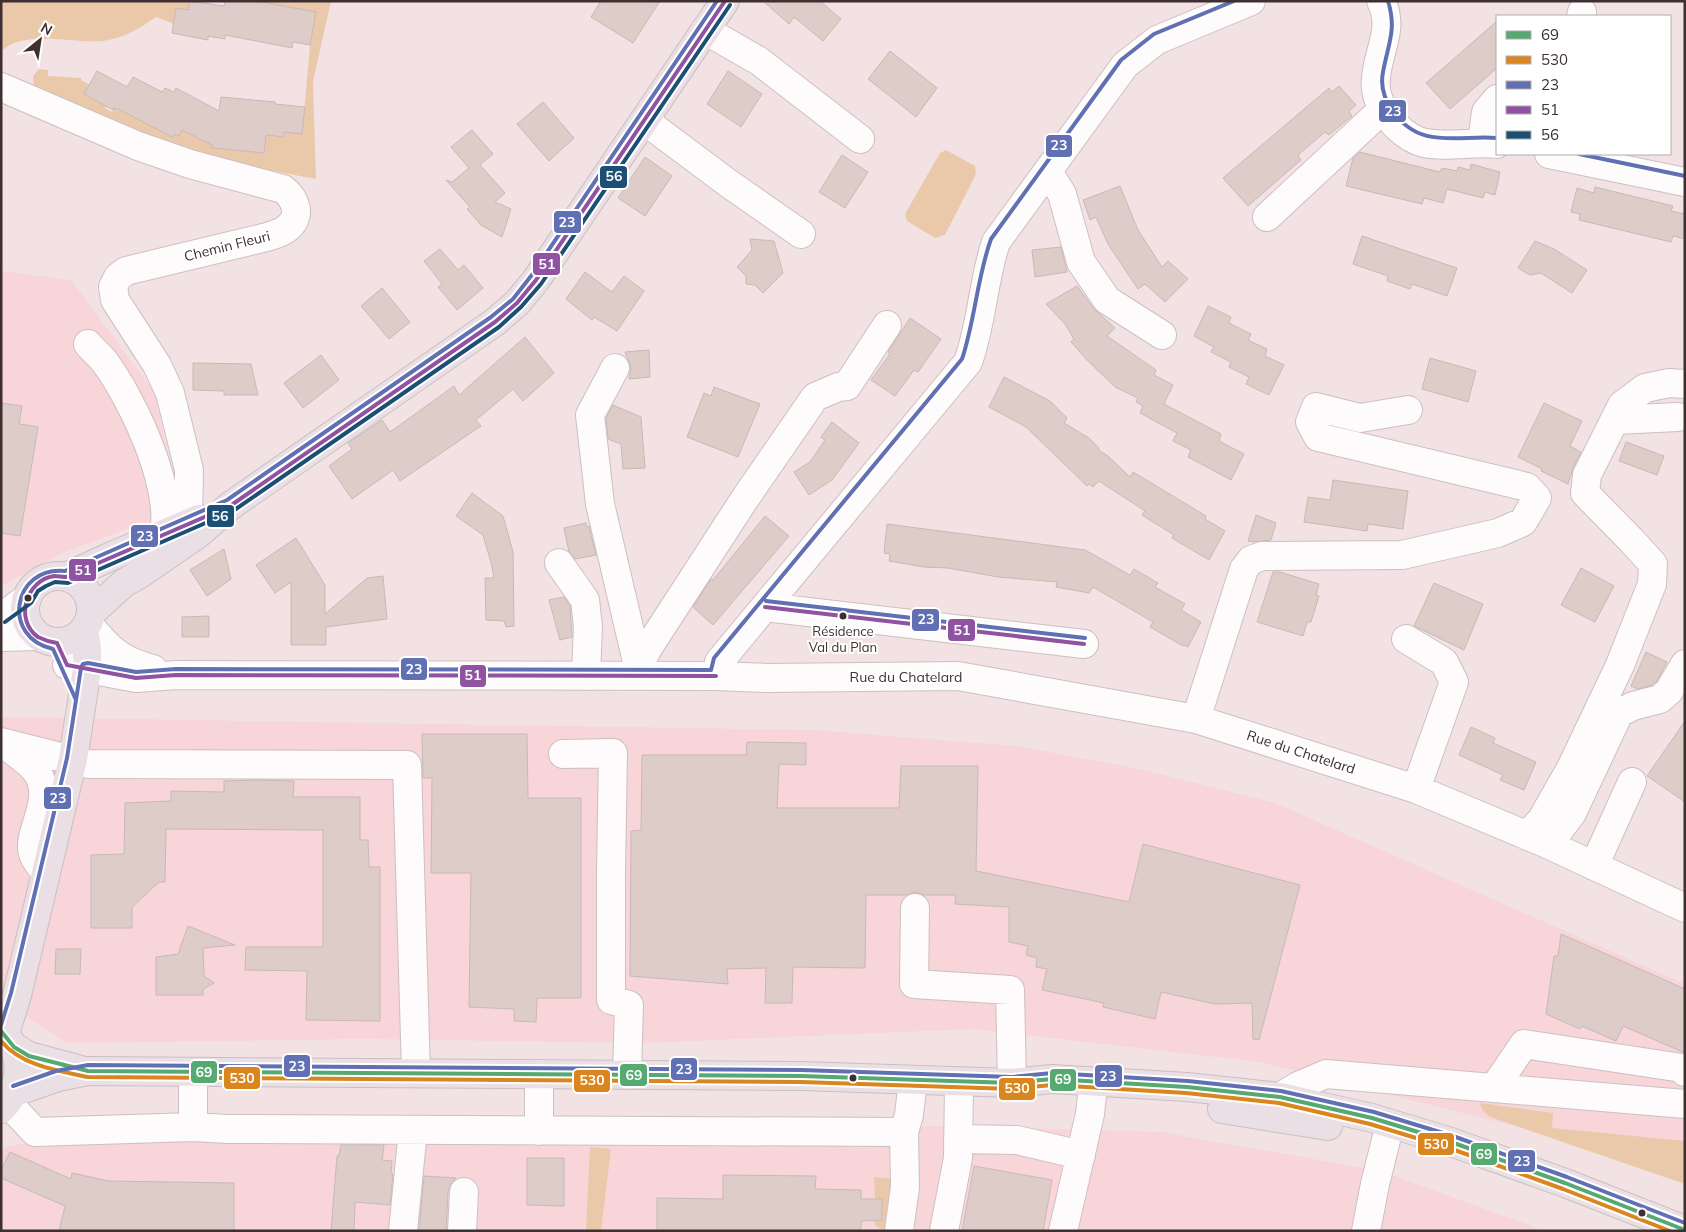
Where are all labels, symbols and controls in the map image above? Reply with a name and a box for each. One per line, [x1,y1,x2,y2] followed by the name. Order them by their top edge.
[15,15,65,65] north arrow
[1496,15,1671,155] legend
[37,18,56,39] text: N
[1541,25,1559,44] text: 69
[1541,50,1568,69] text: 530
[1541,75,1559,94] text: 23
[1378,99,1407,123] line badge: 23
[1541,100,1559,119] text: 51
[1385,102,1401,120] text: 23
[1541,125,1559,144] text: 56
[1045,134,1073,158] line badge: 23
[1051,136,1067,154] text: 23
[599,165,628,189] line badge: 56
[606,167,622,185] text: 56
[553,210,582,234] line badge: 23
[559,213,575,231] text: 23
[182,227,272,265] street label: Chemin Fleuri
[532,252,561,276] line badge: 51
[539,255,555,273] text: 51
[206,504,235,528] line badge: 56
[212,507,228,525] text: 56
[130,524,159,548] line badge: 23
[137,527,153,545] text: 23
[68,558,97,582] line badge: 51
[75,561,91,579] text: 51
[23,593,33,603] unlabelled marker
[911,608,940,632] line badge: 23
[918,610,934,628] text: 23
[838,611,848,621] marker: Résidence Val du Plan
[947,618,976,642] line badge: 51
[954,621,970,639] text: 51
[809,623,877,655] place label: Résidence Val du Plan
[400,657,428,681] line badge: 23
[406,660,422,678] text: 23
[459,664,487,688] line badge: 51
[465,666,481,684] text: 51
[850,668,962,686] street label: Rue du Chatelard
[1245,726,1357,778] street label: Rue du Chatelard
[43,786,72,810] line badge: 23
[50,789,66,807] text: 23
[283,1054,311,1078] line badge: 23
[289,1057,305,1075] text: 23
[670,1057,698,1081] line badge: 23
[190,1060,218,1084] line badge: 69
[676,1060,692,1078] text: 23
[196,1063,212,1081] text: 69
[619,1063,648,1087] line badge: 69
[1094,1064,1123,1088] line badge: 23
[223,1066,261,1090] line badge: 530
[626,1066,642,1084] text: 69
[1100,1067,1116,1085] text: 23
[1049,1068,1077,1092] line badge: 69
[229,1069,255,1087] text: 530
[573,1069,611,1093] line badge: 530
[1055,1070,1071,1088] text: 69
[579,1071,605,1089] text: 530
[848,1073,858,1083] unlabelled marker
[998,1077,1036,1101] line badge: 530
[1004,1079,1030,1097] text: 530
[1417,1132,1455,1156] line badge: 530
[1423,1135,1449,1153] text: 530
[1470,1142,1498,1166] line badge: 69
[1476,1145,1492,1163] text: 69
[1507,1149,1536,1173] line badge: 23
[1514,1152,1530,1170] text: 23
[1637,1208,1647,1218] unlabelled marker

